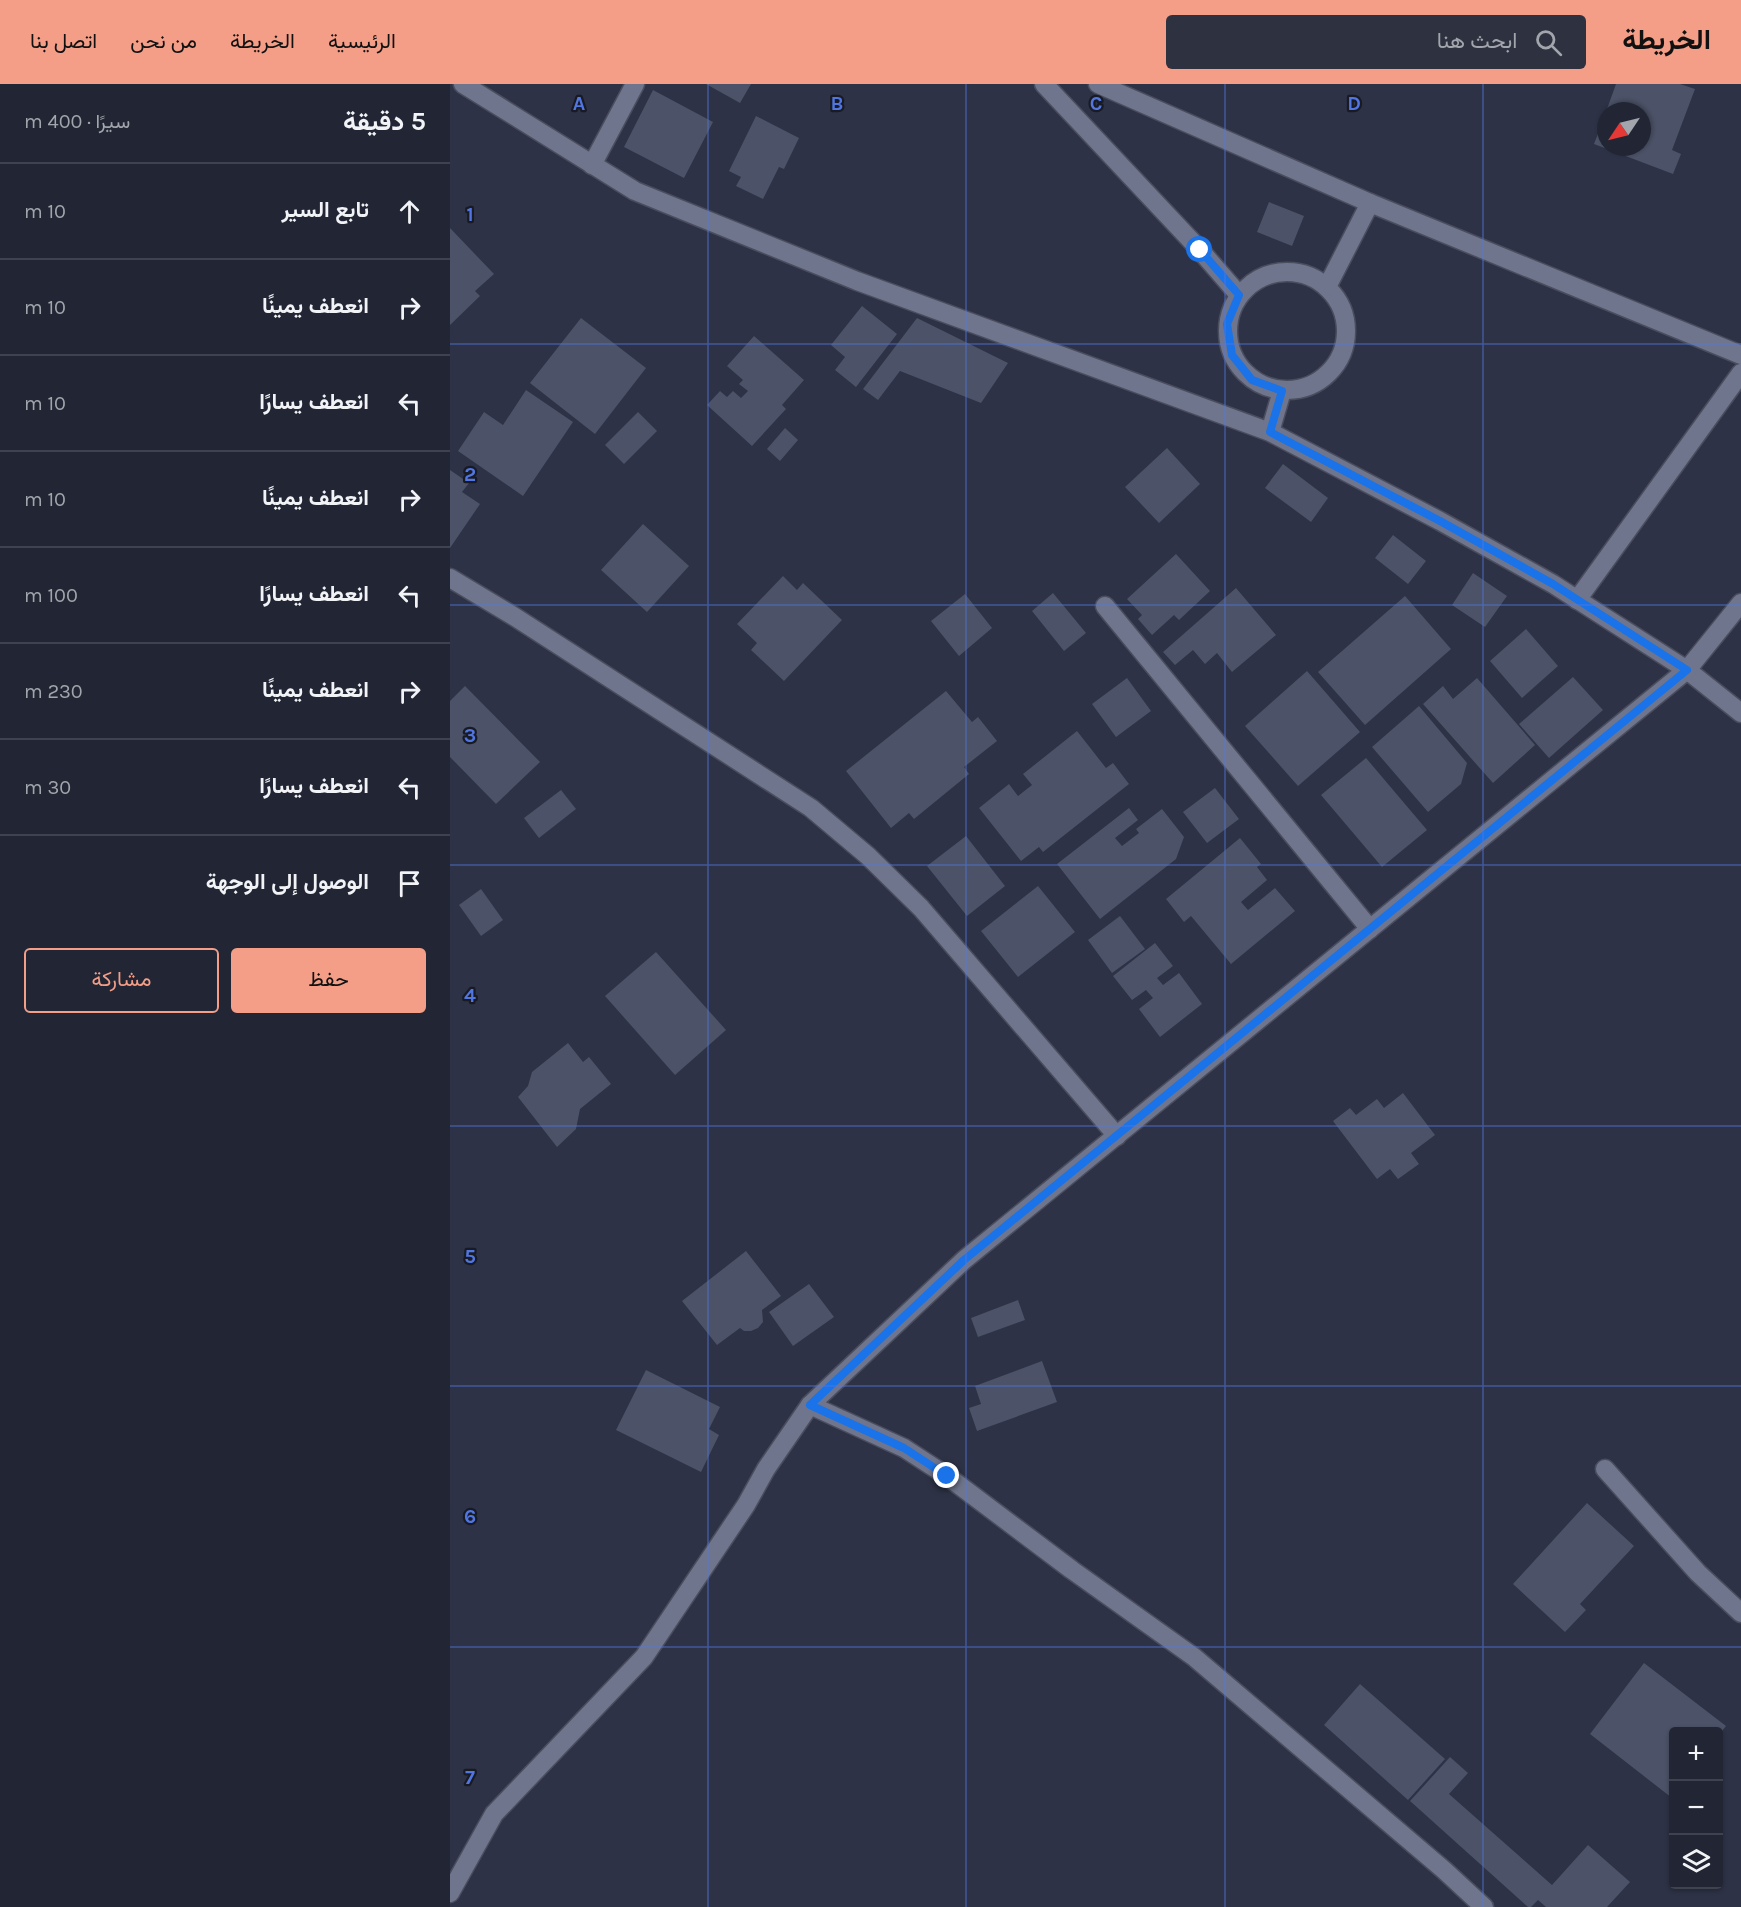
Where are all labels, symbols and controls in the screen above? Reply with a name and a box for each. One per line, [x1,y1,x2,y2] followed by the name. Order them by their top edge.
[1166,15,1586,69] search box
[1622,23,1711,56] text: الخريطة
[1532,26,1565,59] icon: search
[1437,28,1517,54] text: ابحث هنا
[30,29,97,53] text: اتصل بنا
[130,29,197,53] text: من نحن
[230,29,295,53] text: الخريطة
[328,29,396,53] text: الرئيسية
[573,92,586,115] text: A
[831,92,843,115] text: B
[1090,92,1102,115] text: C
[1347,92,1361,115] text: D
[1597,102,1651,156] north arrow
[343,106,426,137] text: 5 دقيقة
[24,110,130,133] text: سيرًا · 400 m
[393,195,426,228] icon: ahead
[281,197,369,223] text: تابع السير
[24,200,66,223] text: 10 m
[466,203,474,226] text: 1
[1186,236,1212,262] route start
[393,291,426,324] icon: right
[262,293,369,319] text: انعطف يمينًا
[24,296,66,319] text: 10 m
[393,387,426,420] icon: left
[259,389,369,415] text: انعطف يسارًا
[24,392,66,415] text: 10 m
[464,463,476,486] text: 2
[393,483,426,516] icon: right
[262,485,369,511] text: انعطف يمينًا
[24,488,66,511] text: 10 m
[393,579,426,612] icon: left
[259,581,369,607] text: انعطف يسارًا
[24,584,78,607] text: 100 m
[393,675,426,708] icon: right
[262,677,369,703] text: انعطف يمينًا
[24,680,83,703] text: 230 m
[464,724,476,747] text: 3
[393,771,426,804] icon: left
[259,773,369,799] text: انعطف يسارًا
[24,776,71,799] text: 30 m
[393,867,426,900] icon: arrive
[206,869,369,895] text: الوصول إلى الوجهة
[24,948,219,1013] button: مشاركة
[231,948,426,1013] button: حفظ
[464,984,476,1007] text: 4
[464,1245,476,1268] text: 5
[933,1462,959,1488] route end
[464,1505,476,1528] text: 6
[1669,1727,1723,1889] map controls
[1669,1727,1723,1781] button: +
[465,1766,475,1789] text: 7
[1669,1781,1723,1835] button: −
[1669,1835,1723,1889] button: layers

